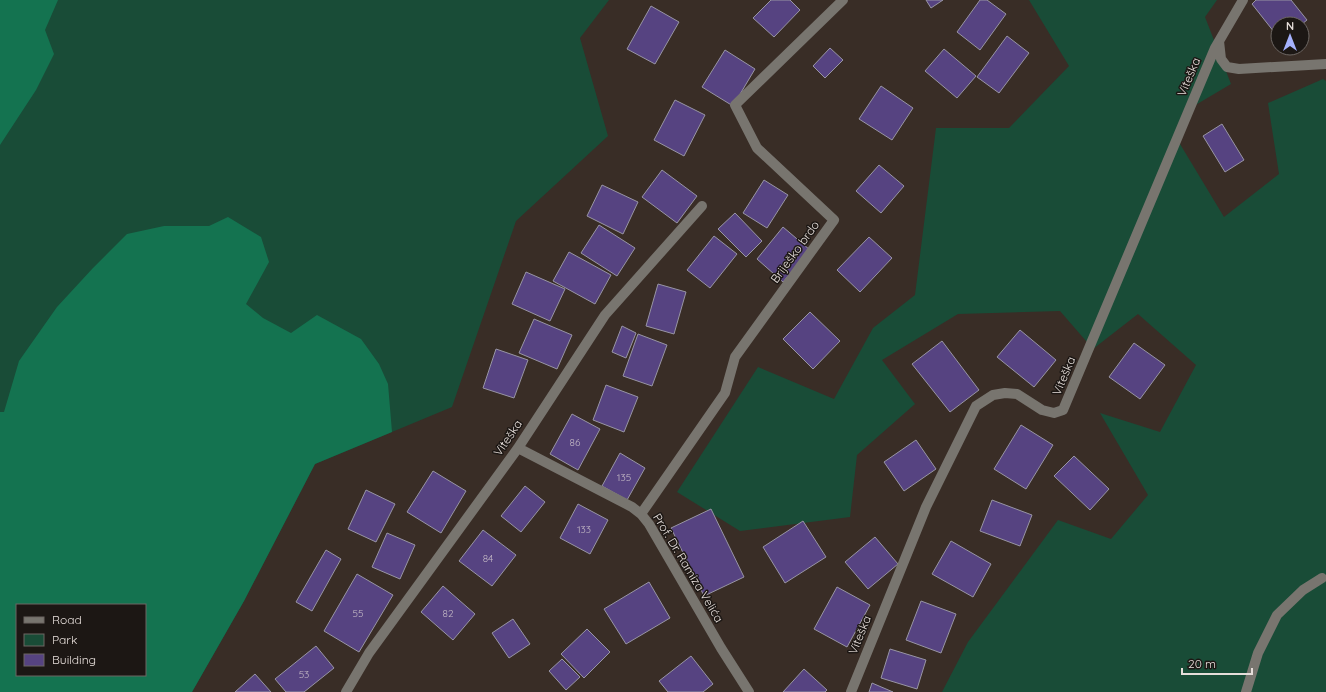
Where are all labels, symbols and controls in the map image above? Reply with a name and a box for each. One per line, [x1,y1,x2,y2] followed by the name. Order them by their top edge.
[1270,16,1310,56] north arrow
[1286,19,1294,33] text: N
[1174,55,1203,98] street label: Viteška
[767,218,822,286] street label: Briješko brdo
[1049,354,1078,397] street label: Viteška
[490,417,525,459] street label: Viteška
[570,436,581,449] house number: 86
[617,471,631,484] house number: 135
[650,511,727,625] street label: Prof. Dr. Ramiza Velića
[577,523,591,536] house number: 133
[483,552,493,565] house number: 84
[16,604,146,676] legend
[353,607,363,620] house number: 55
[443,607,454,620] house number: 82
[52,612,82,627] text: Road
[845,613,874,656] street label: Viteška
[52,632,77,647] text: Park
[1182,650,1252,676] scale bar
[52,652,96,667] text: Building
[1188,656,1216,671] text: 20 m
[299,668,309,681] house number: 53

